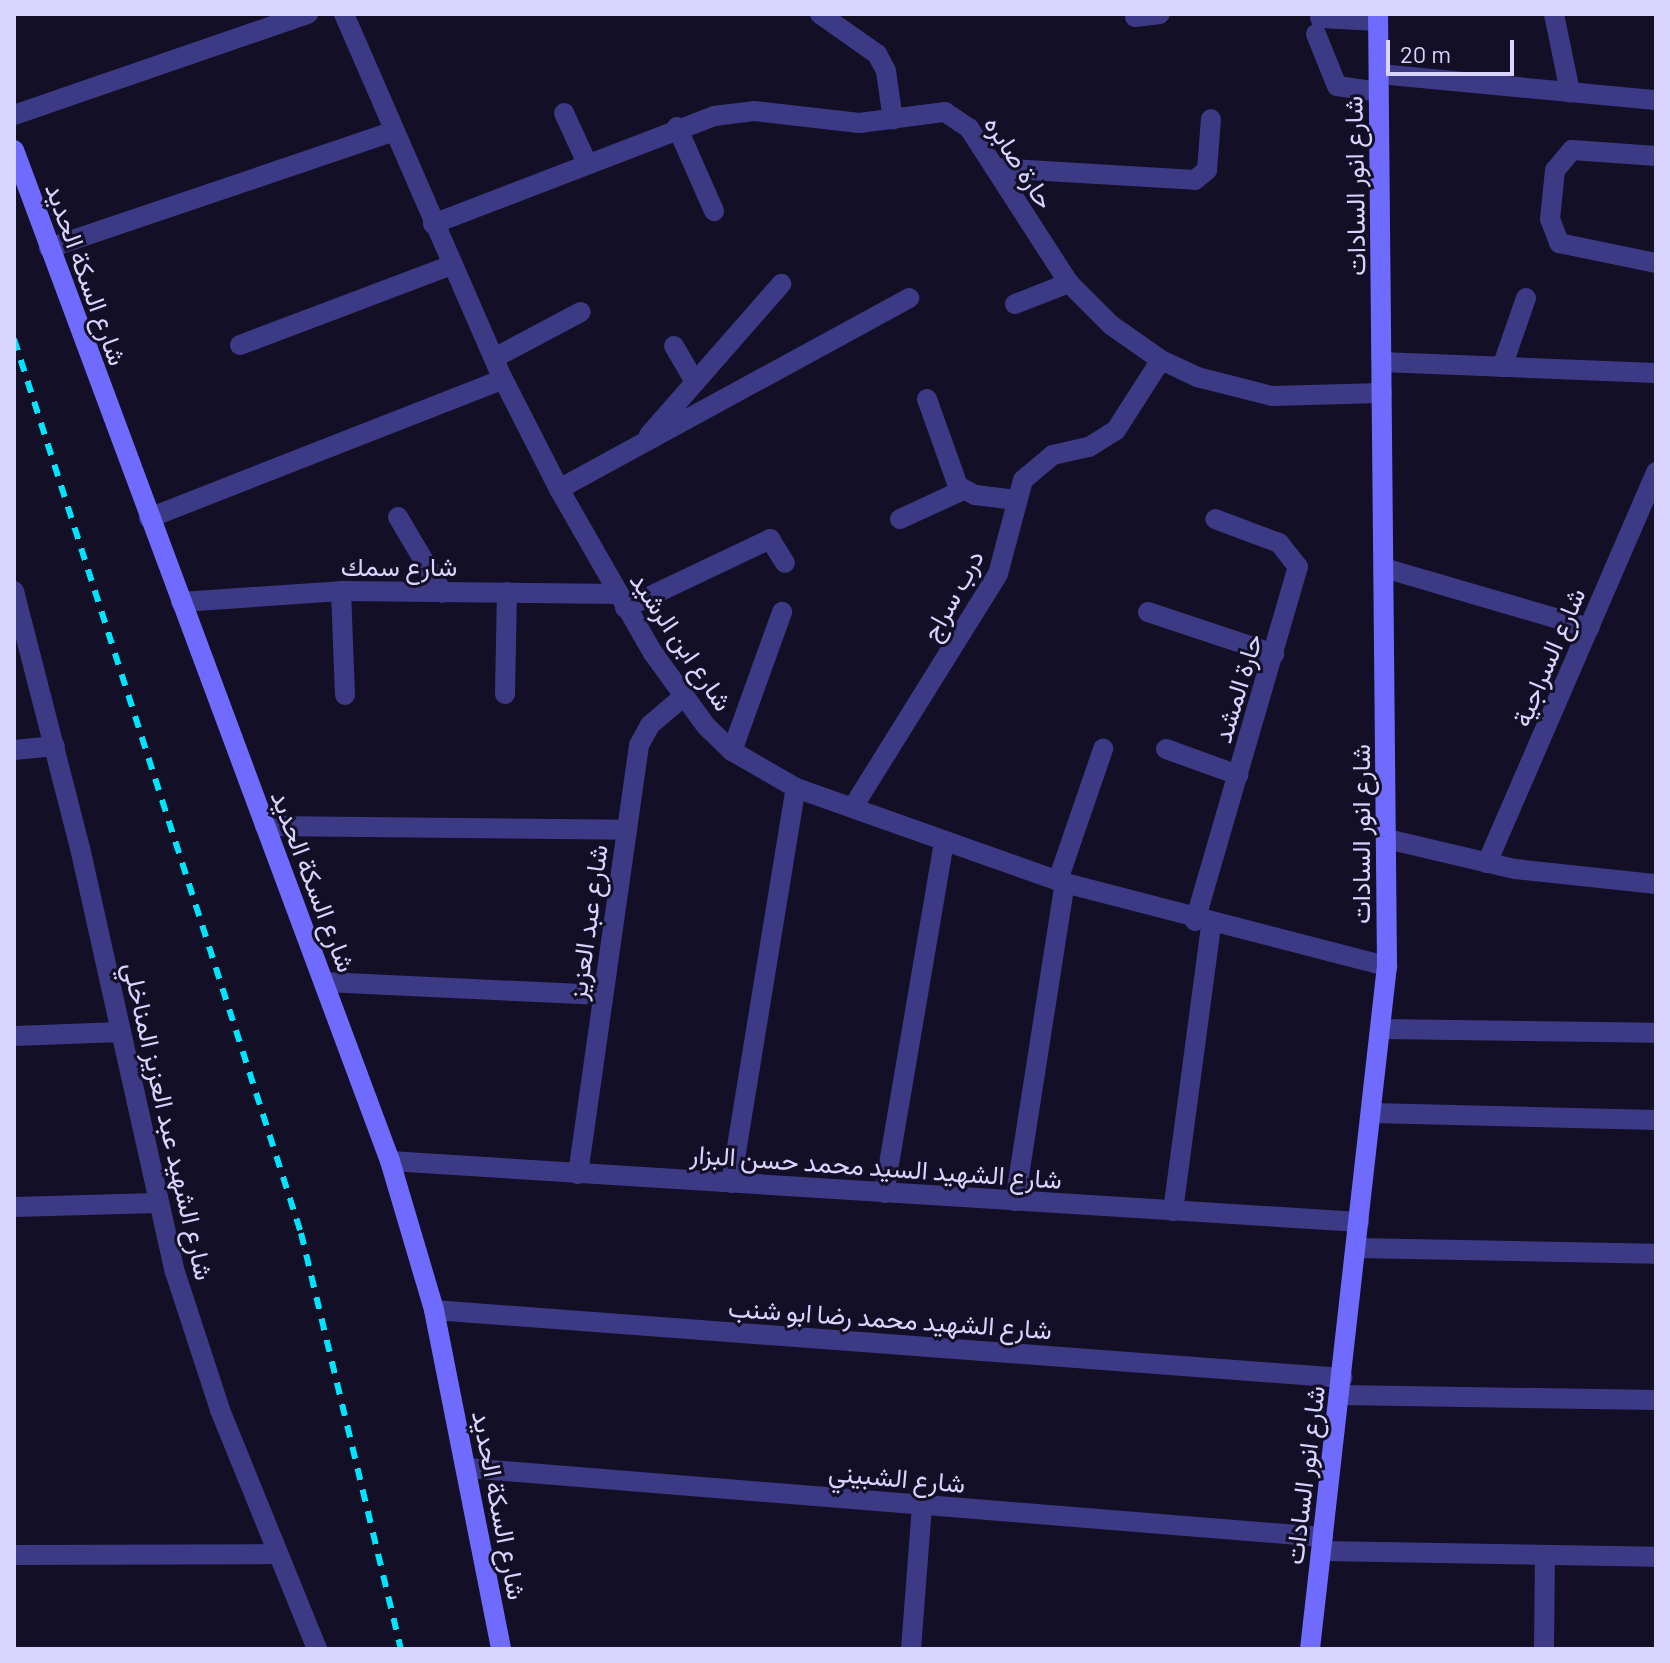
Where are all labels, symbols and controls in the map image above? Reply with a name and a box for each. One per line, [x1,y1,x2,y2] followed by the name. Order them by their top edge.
[1390,24,1518,74] scale bar
[1400,39,1451,68] text: 20 m
[1337,96,1371,276] street label: شارع انور السادات
[978,110,1062,214] street label: حارة صابره
[40,178,134,370] street label: شارع السكة الحديد
[914,544,990,646] street label: درب سراج
[341,550,457,582] street label: شارع سمك
[624,566,740,716] street label: شارع ابن الرشيد
[1505,583,1591,731] street label: شارع السراجية
[1206,630,1268,746] street label: حارة المشد
[1344,744,1376,924] street label: شارع انور السادات
[265,786,363,976] street label: شارع السكة الحديد
[561,842,613,1002] street label: شارع عبد العزيز
[117,959,221,1283] street label: شارع الشهيد عبد العزيز المناخلي
[689,1137,1063,1195] street label: شارع الشهيد السيد محمد حسن البزار
[727,1291,1053,1345] street label: شارع الشهيد محمد رضا ابو شنب
[1278,1384,1330,1566] street label: شارع انور السادات
[466,1408,534,1602] street label: شارع السكة الحديد
[827,1455,967,1499] street label: شارع الشبيني

